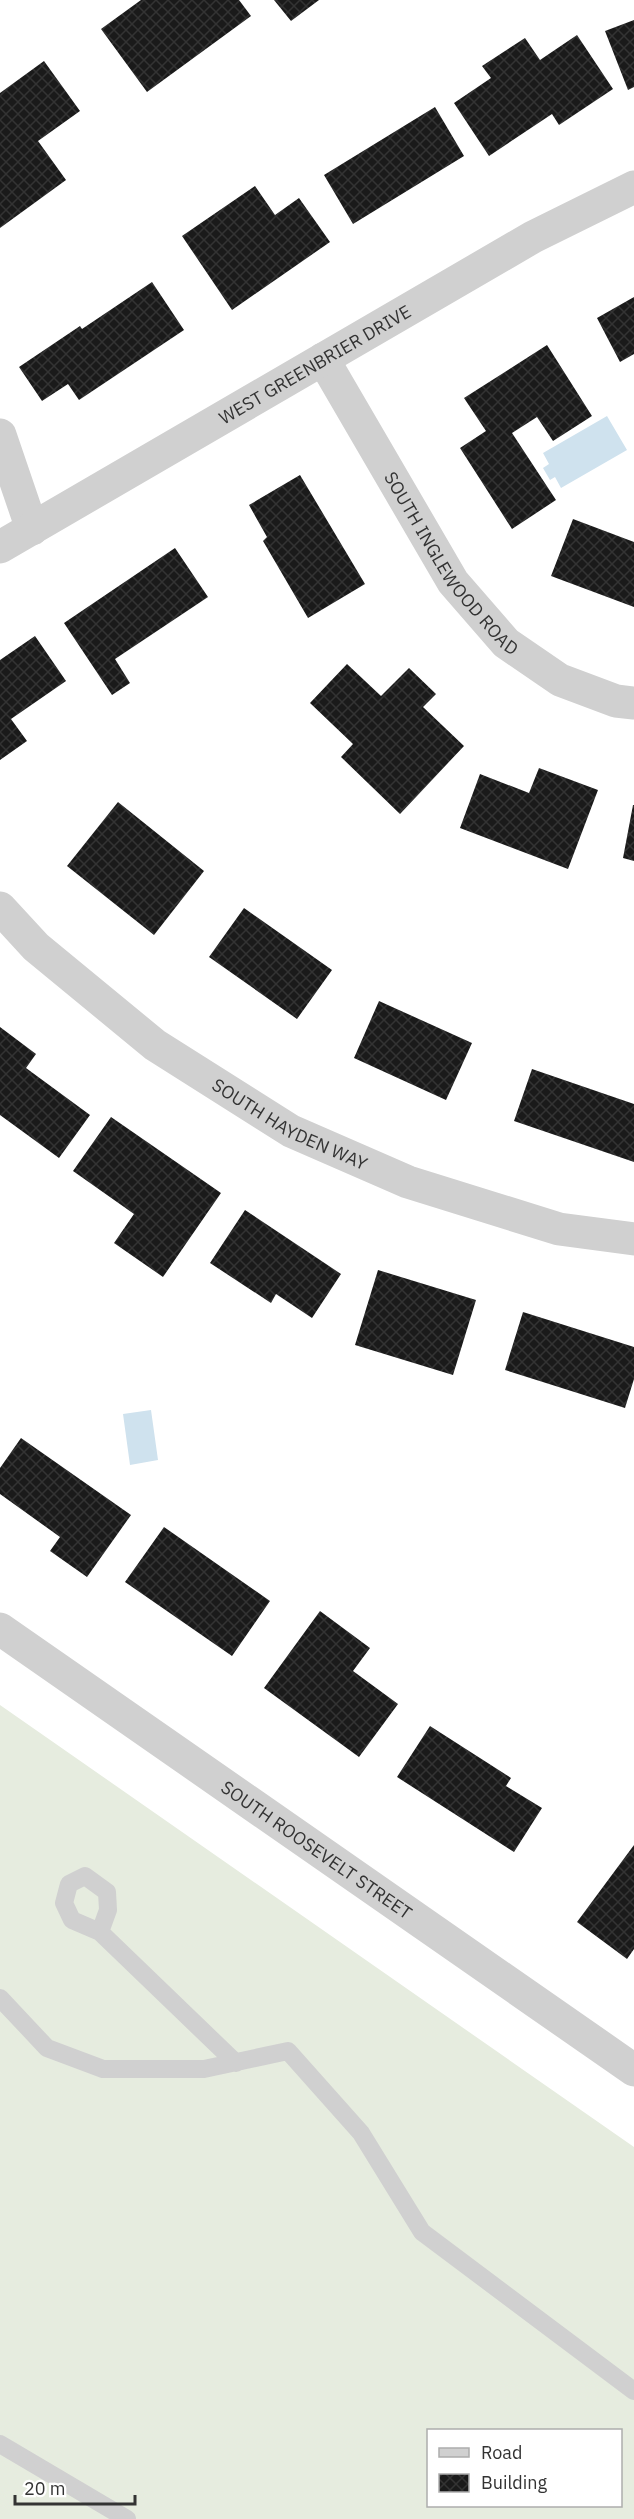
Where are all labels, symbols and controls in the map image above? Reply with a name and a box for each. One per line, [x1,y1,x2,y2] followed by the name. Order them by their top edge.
[215,299,415,429] street label: WEST GREENBRIER DRIVE
[380,467,523,660] street label: SOUTH INGLEWOOD ROAD
[208,1073,372,1175] street label: SOUTH HAYDEN WAY
[217,1775,417,1924] street label: SOUTH ROOSEVELT STREET
[427,2429,622,2507] legend
[481,2441,522,2464] text: Road
[15,2468,135,2506] scale bar
[481,2471,548,2494] text: Building
[24,2477,66,2500] text: 20 m

